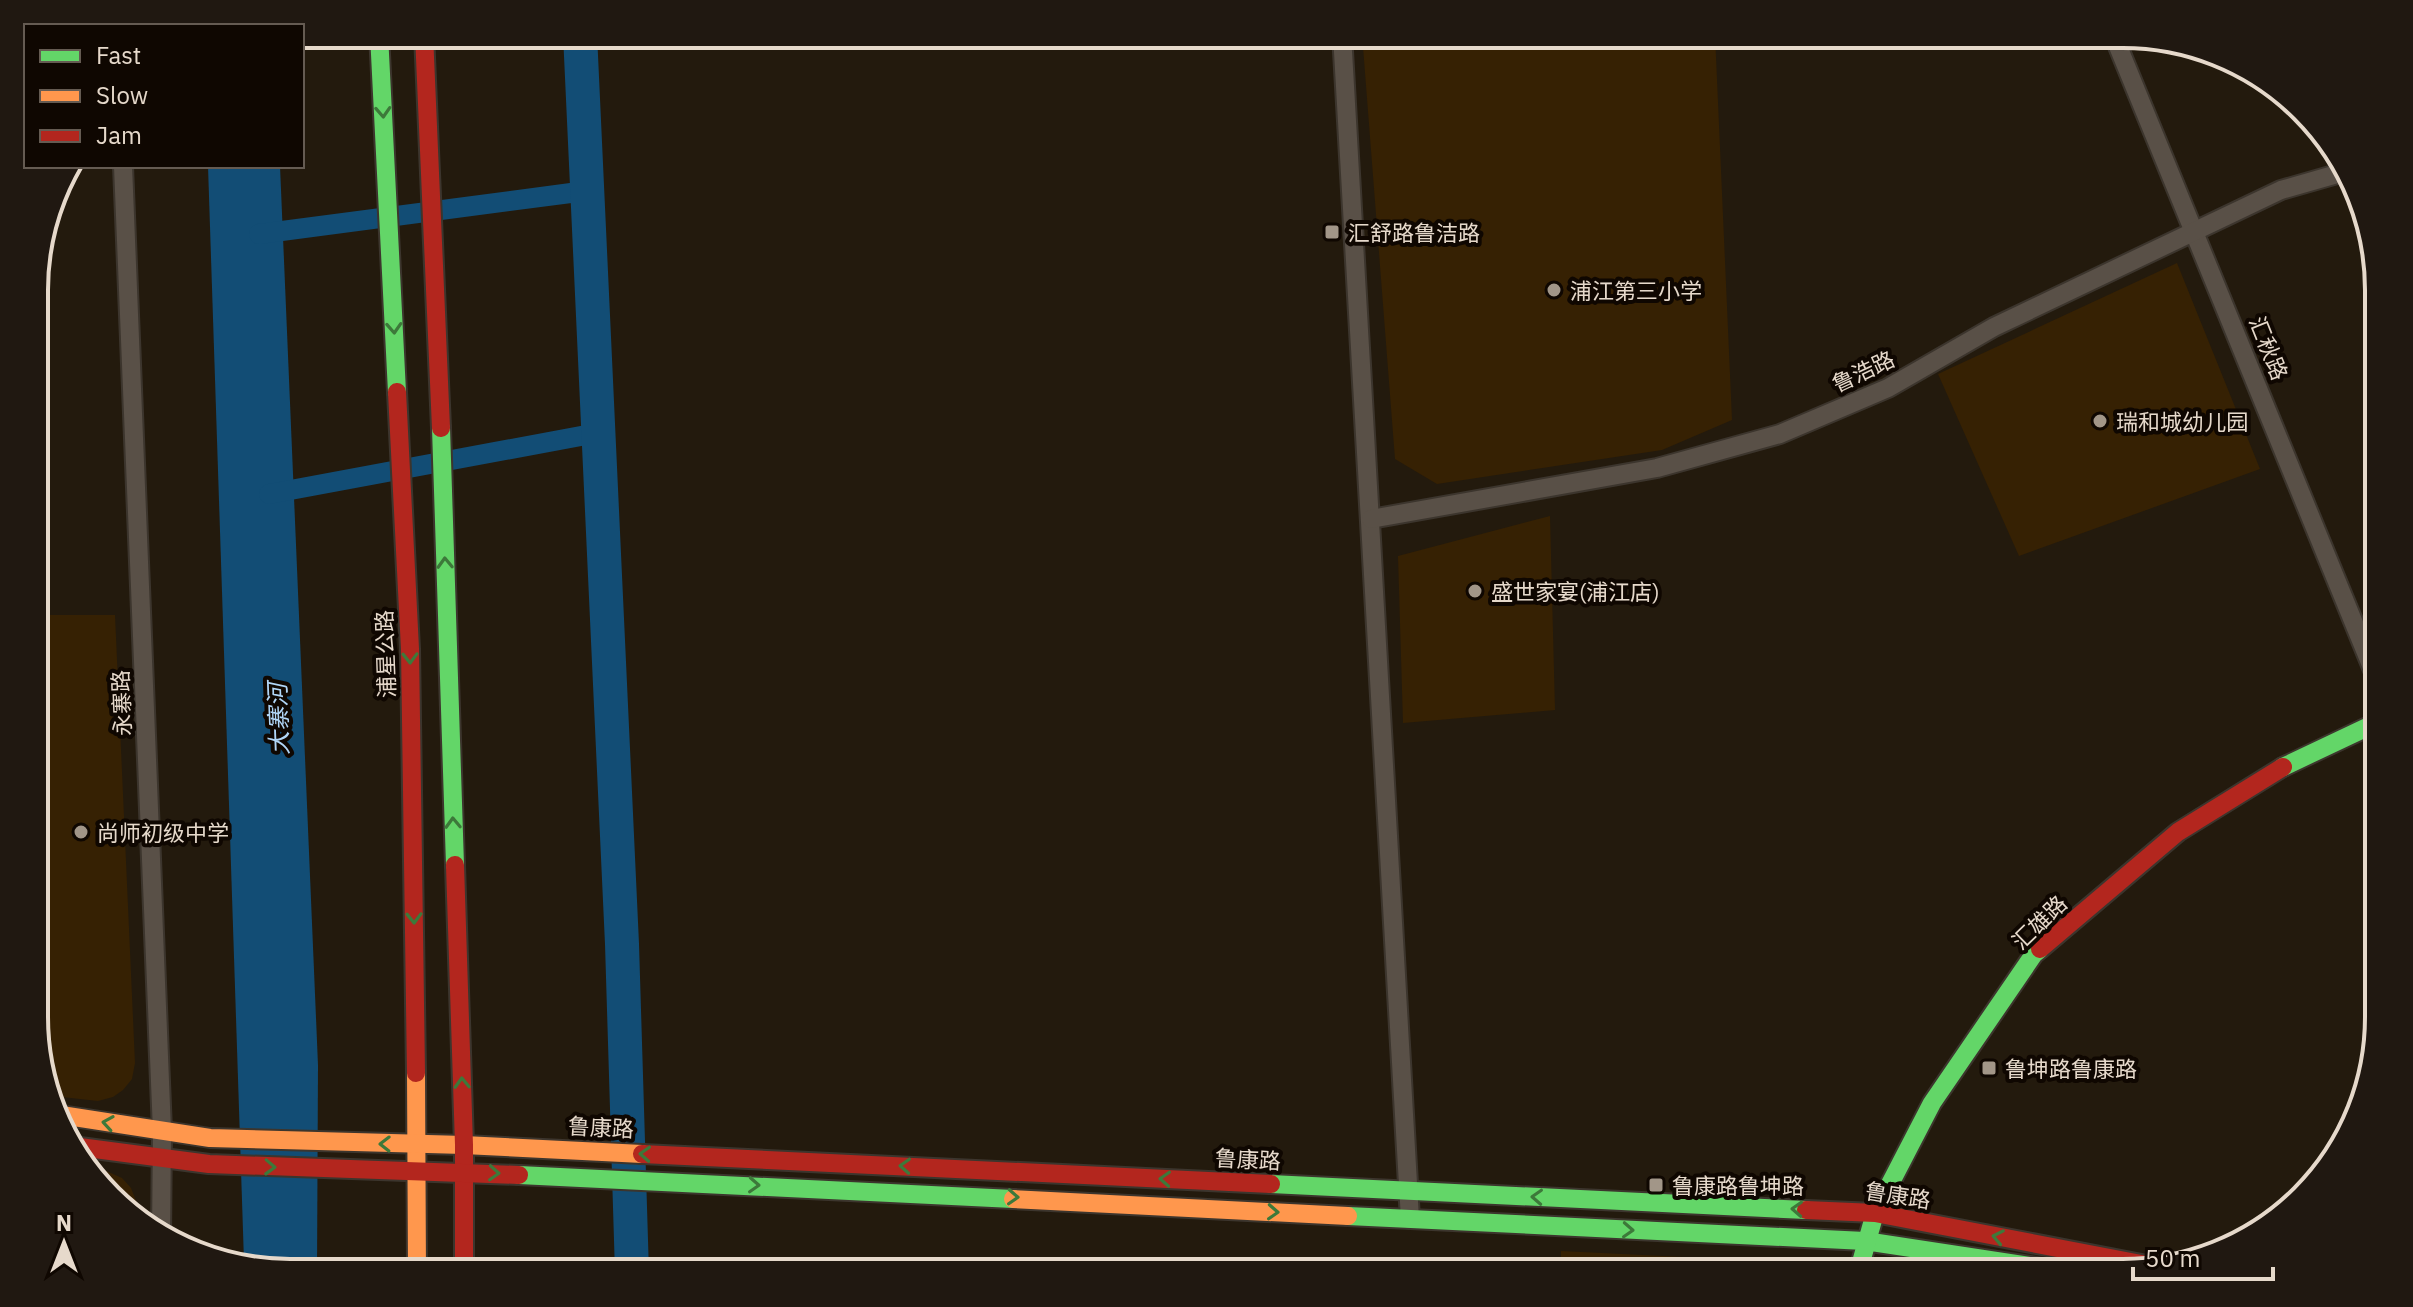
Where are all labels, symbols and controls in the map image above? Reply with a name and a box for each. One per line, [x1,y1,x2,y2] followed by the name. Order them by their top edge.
[24,24,304,168] legend
[96,39,141,71] text: Fast
[96,79,148,111] text: Slow
[374,106,391,119] one-way arrow
[96,119,142,151] text: Jam
[1348,218,1480,247] place label: 汇舒路鲁洁路
[1323,223,1341,241] marker: 汇舒路鲁洁路
[1570,276,1702,305] place label: 浦江第三小学
[1545,281,1563,299] marker: 浦江第三小学
[2243,312,2295,384] street label: 汇秋路
[385,322,402,335] one-way arrow
[1827,344,1899,398] street label: 鲁浩路
[2116,407,2248,436] place label: 瑞和城幼儿园
[2091,412,2109,430] marker: 瑞和城幼儿园
[436,556,454,569] one-way arrow
[1491,577,1660,606] place label: 盛世家宴(浦江店)
[1466,582,1484,600] marker: 盛世家宴(浦江店)
[369,610,401,698] street label: 浦星公路
[401,652,419,665] one-way arrow
[105,670,137,736] street label: 永寨路
[261,678,295,756] water label: 大寨河
[445,816,462,829] one-way arrow
[97,818,229,847] place label: 尚师初级中学
[72,823,90,841] marker: 尚师初级中学
[2005,889,2073,955] street label: 汇雄路
[405,912,423,925] one-way arrow
[2005,1054,2137,1083] place label: 鲁坤路鲁康路
[1980,1059,1998,1077] marker: 鲁坤路鲁康路
[453,1076,470,1089] one-way arrow
[567,1111,635,1143] street label: 鲁康路
[101,1115,114,1132] one-way arrow
[378,1135,391,1153] one-way arrow
[1214,1143,1282,1175] street label: 鲁康路
[638,1145,651,1162] one-way arrow
[264,1158,277,1175] one-way arrow
[898,1158,911,1175] one-way arrow
[488,1165,501,1182] one-way arrow
[1158,1170,1171,1187] one-way arrow
[1672,1171,1804,1200] place label: 鲁康路鲁坤路
[1647,1176,1665,1194] marker: 鲁康路鲁坤路
[1863,1176,1933,1214] street label: 鲁康路
[748,1177,760,1194] one-way arrow
[1530,1188,1543,1205] one-way arrow
[1007,1189,1020,1206] one-way arrow
[1790,1201,1803,1218] one-way arrow
[24,1203,104,1283] north arrow
[1267,1203,1280,1220] one-way arrow
[56,1208,72,1237] text: N
[1622,1221,1635,1238] one-way arrow
[1991,1229,2004,1246] one-way arrow
[2133,1231,2273,1281] scale bar
[2145,1242,2200,1274] text: 50 m

